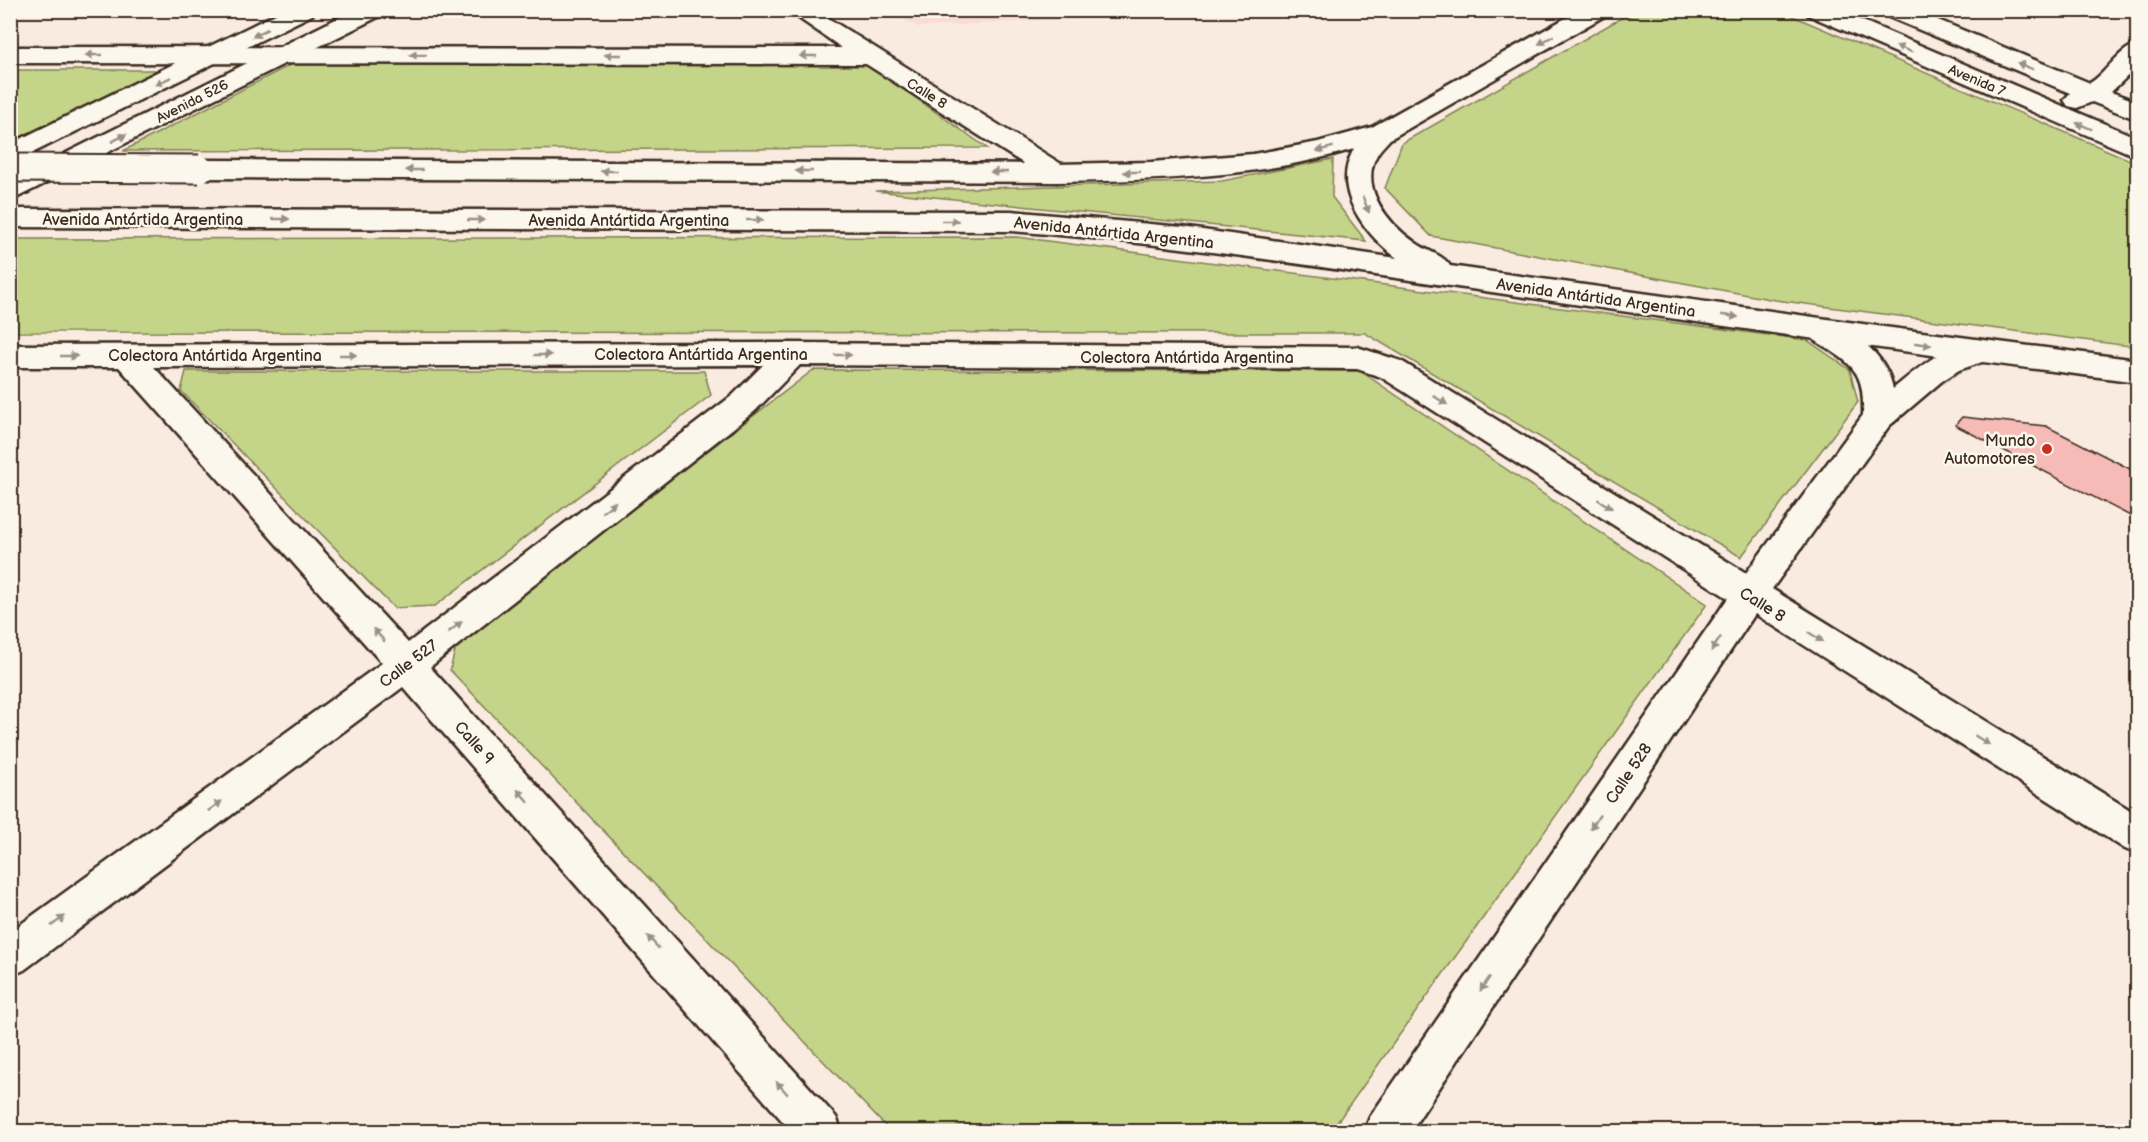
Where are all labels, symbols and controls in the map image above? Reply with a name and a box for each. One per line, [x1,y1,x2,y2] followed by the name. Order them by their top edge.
[251,28,268,37] one-way arrow
[1538,34,1554,45] one-way arrow
[1896,44,1913,53] one-way arrow
[85,50,104,60] one-way arrow
[409,50,428,60] one-way arrow
[604,50,623,60] one-way arrow
[799,51,818,61] one-way arrow
[1946,61,2008,100] street label: Avenida 7
[2016,61,2034,70] one-way arrow
[903,74,950,112] street label: Calle 8
[154,75,172,85] one-way arrow
[153,76,232,127] street label: Avenida 526
[2075,121,2092,130] one-way arrow
[110,133,128,143] one-way arrow
[1316,144,1334,154] one-way arrow
[404,165,423,175] one-way arrow
[599,166,618,175] one-way arrow
[794,166,813,176] one-way arrow
[989,167,1008,177] one-way arrow
[1122,167,1141,177] one-way arrow
[1362,196,1372,214] one-way arrow
[43,211,243,230] street label: Avenida Antártida Argentina
[529,212,729,231] street label: Avenida Antártida Argentina
[272,214,291,224] one-way arrow
[1013,214,1215,253] street label: Avenida Antártida Argentina
[467,215,486,225] one-way arrow
[746,215,765,225] one-way arrow
[941,216,960,226] one-way arrow
[1495,275,1697,322] street label: Avenida Antártida Argentina
[1721,312,1740,321] one-way arrow
[1914,339,1933,348] one-way arrow
[594,346,808,365] street label: Colectora Antártida Argentina
[108,347,322,366] street label: Colectora Antártida Argentina
[1080,349,1294,368] street label: Colectora Antártida Argentina
[338,350,357,360] one-way arrow
[533,350,552,360] one-way arrow
[833,350,852,359] one-way arrow
[59,351,78,361] one-way arrow
[1432,395,1448,406] one-way arrow
[1944,432,2035,469] place label: Mundo Automotores
[2040,442,2054,456] marker: Mundo Automotores
[1597,499,1613,510] one-way arrow
[601,501,617,513] one-way arrow
[1736,584,1789,627] street label: Calle 8
[448,621,463,633] one-way arrow
[373,628,387,642] one-way arrow
[1808,631,1824,642] one-way arrow
[1710,635,1722,651] one-way arrow
[376,636,442,692] street label: Calle 527
[450,718,498,768] street label: Calle 9
[1974,734,1990,745] one-way arrow
[1602,740,1656,808] street label: Calle 528
[517,789,530,804] one-way arrow
[207,800,222,812] one-way arrow
[1589,814,1601,830] one-way arrow
[49,915,65,927] one-way arrow
[647,935,660,950] one-way arrow
[1479,975,1491,991] one-way arrow
[776,1081,789,1096] one-way arrow

